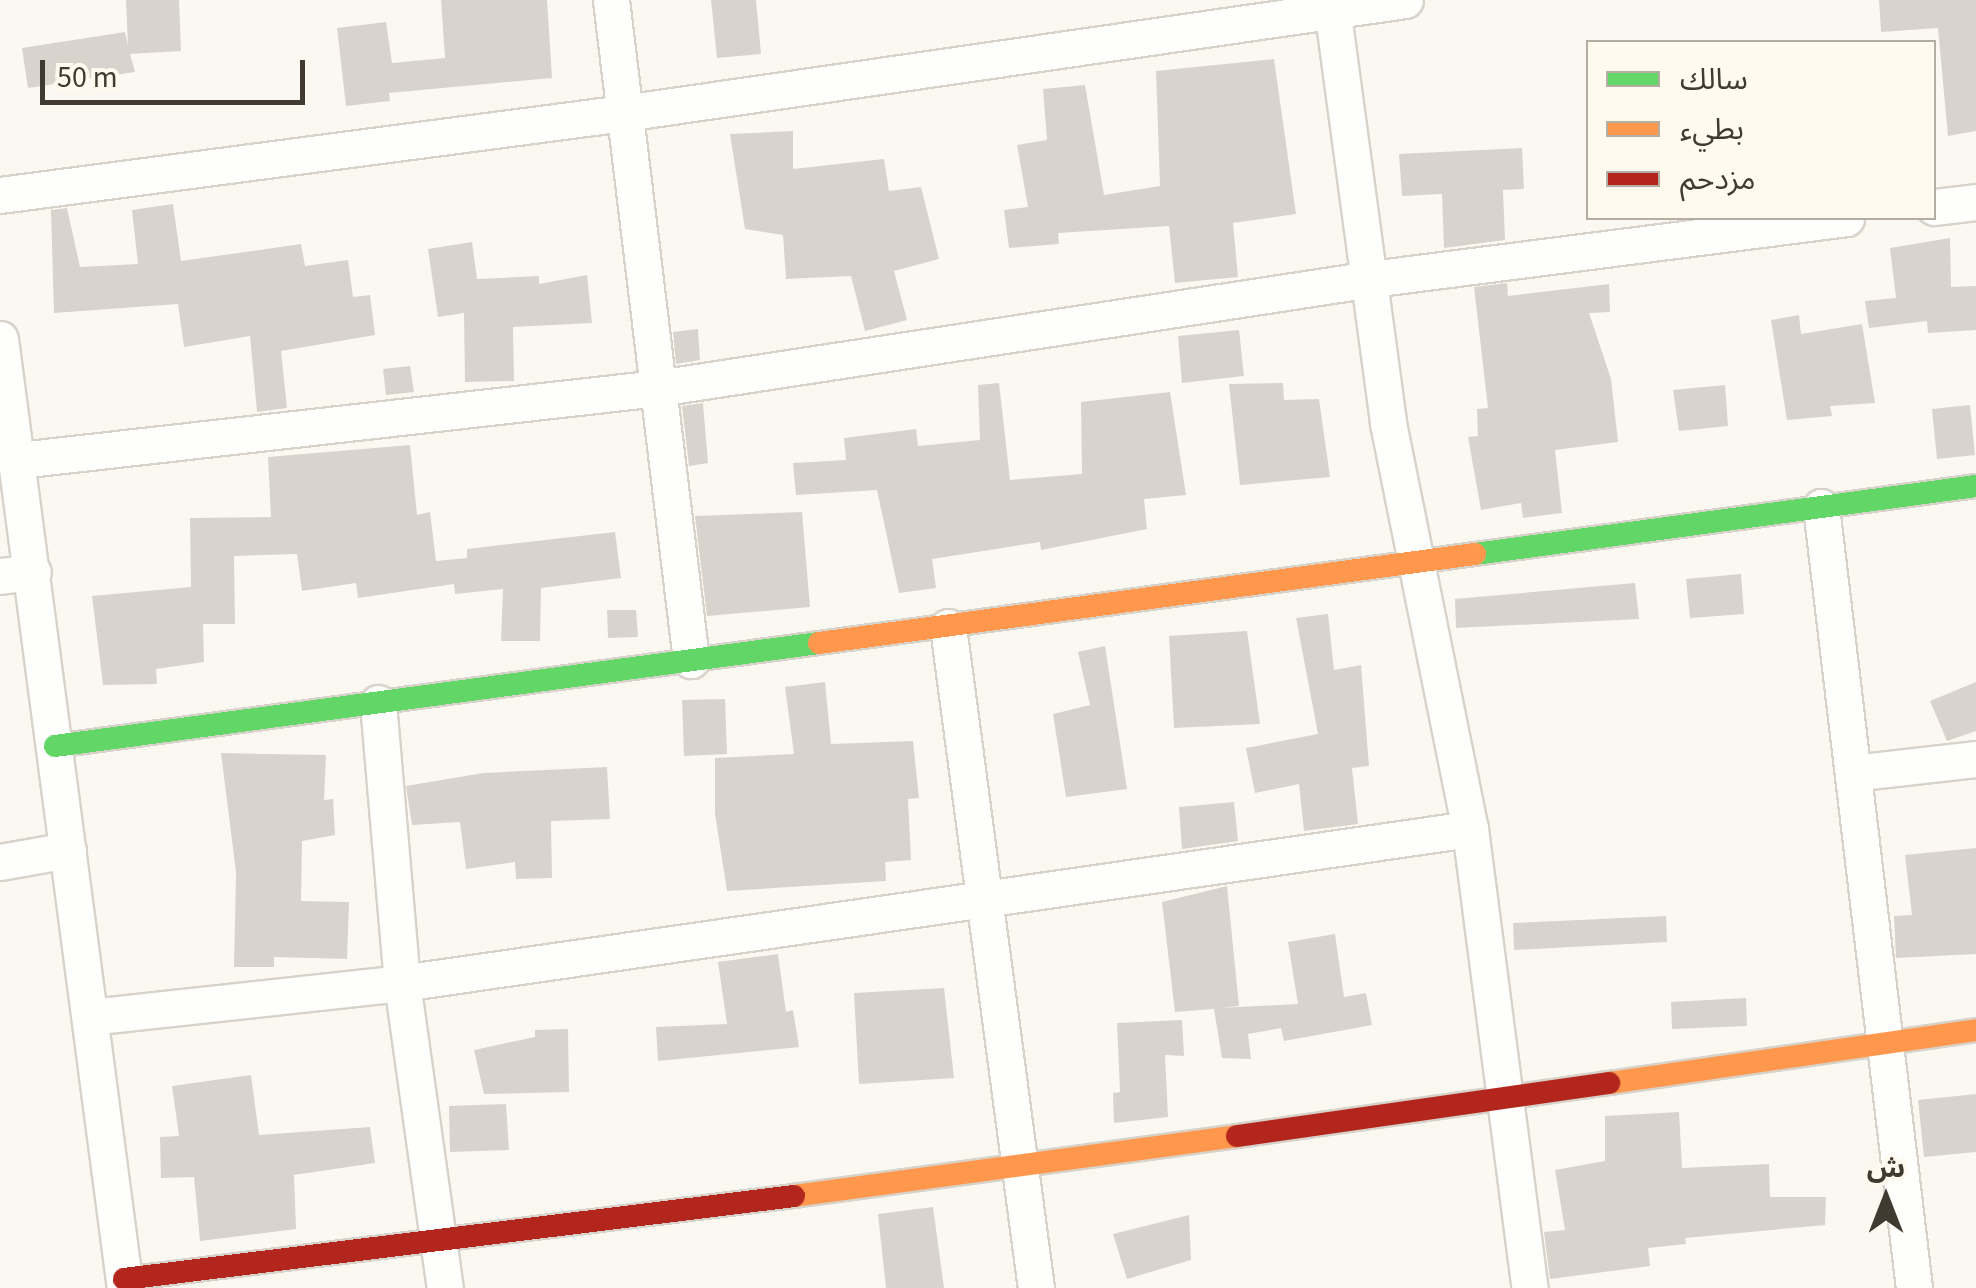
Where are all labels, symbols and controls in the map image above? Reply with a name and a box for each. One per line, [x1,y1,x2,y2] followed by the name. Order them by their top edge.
[45,40,310,102] scale bar
[1586,40,1936,220] legend
[57,56,118,99] text: 50 m
[1680,58,1748,101] text: سالك
[1680,108,1744,151] text: بطيء
[1680,158,1756,201] text: مزدحم
[1836,1148,1936,1248] north arrow
[1867,1148,1905,1188] text: ش

